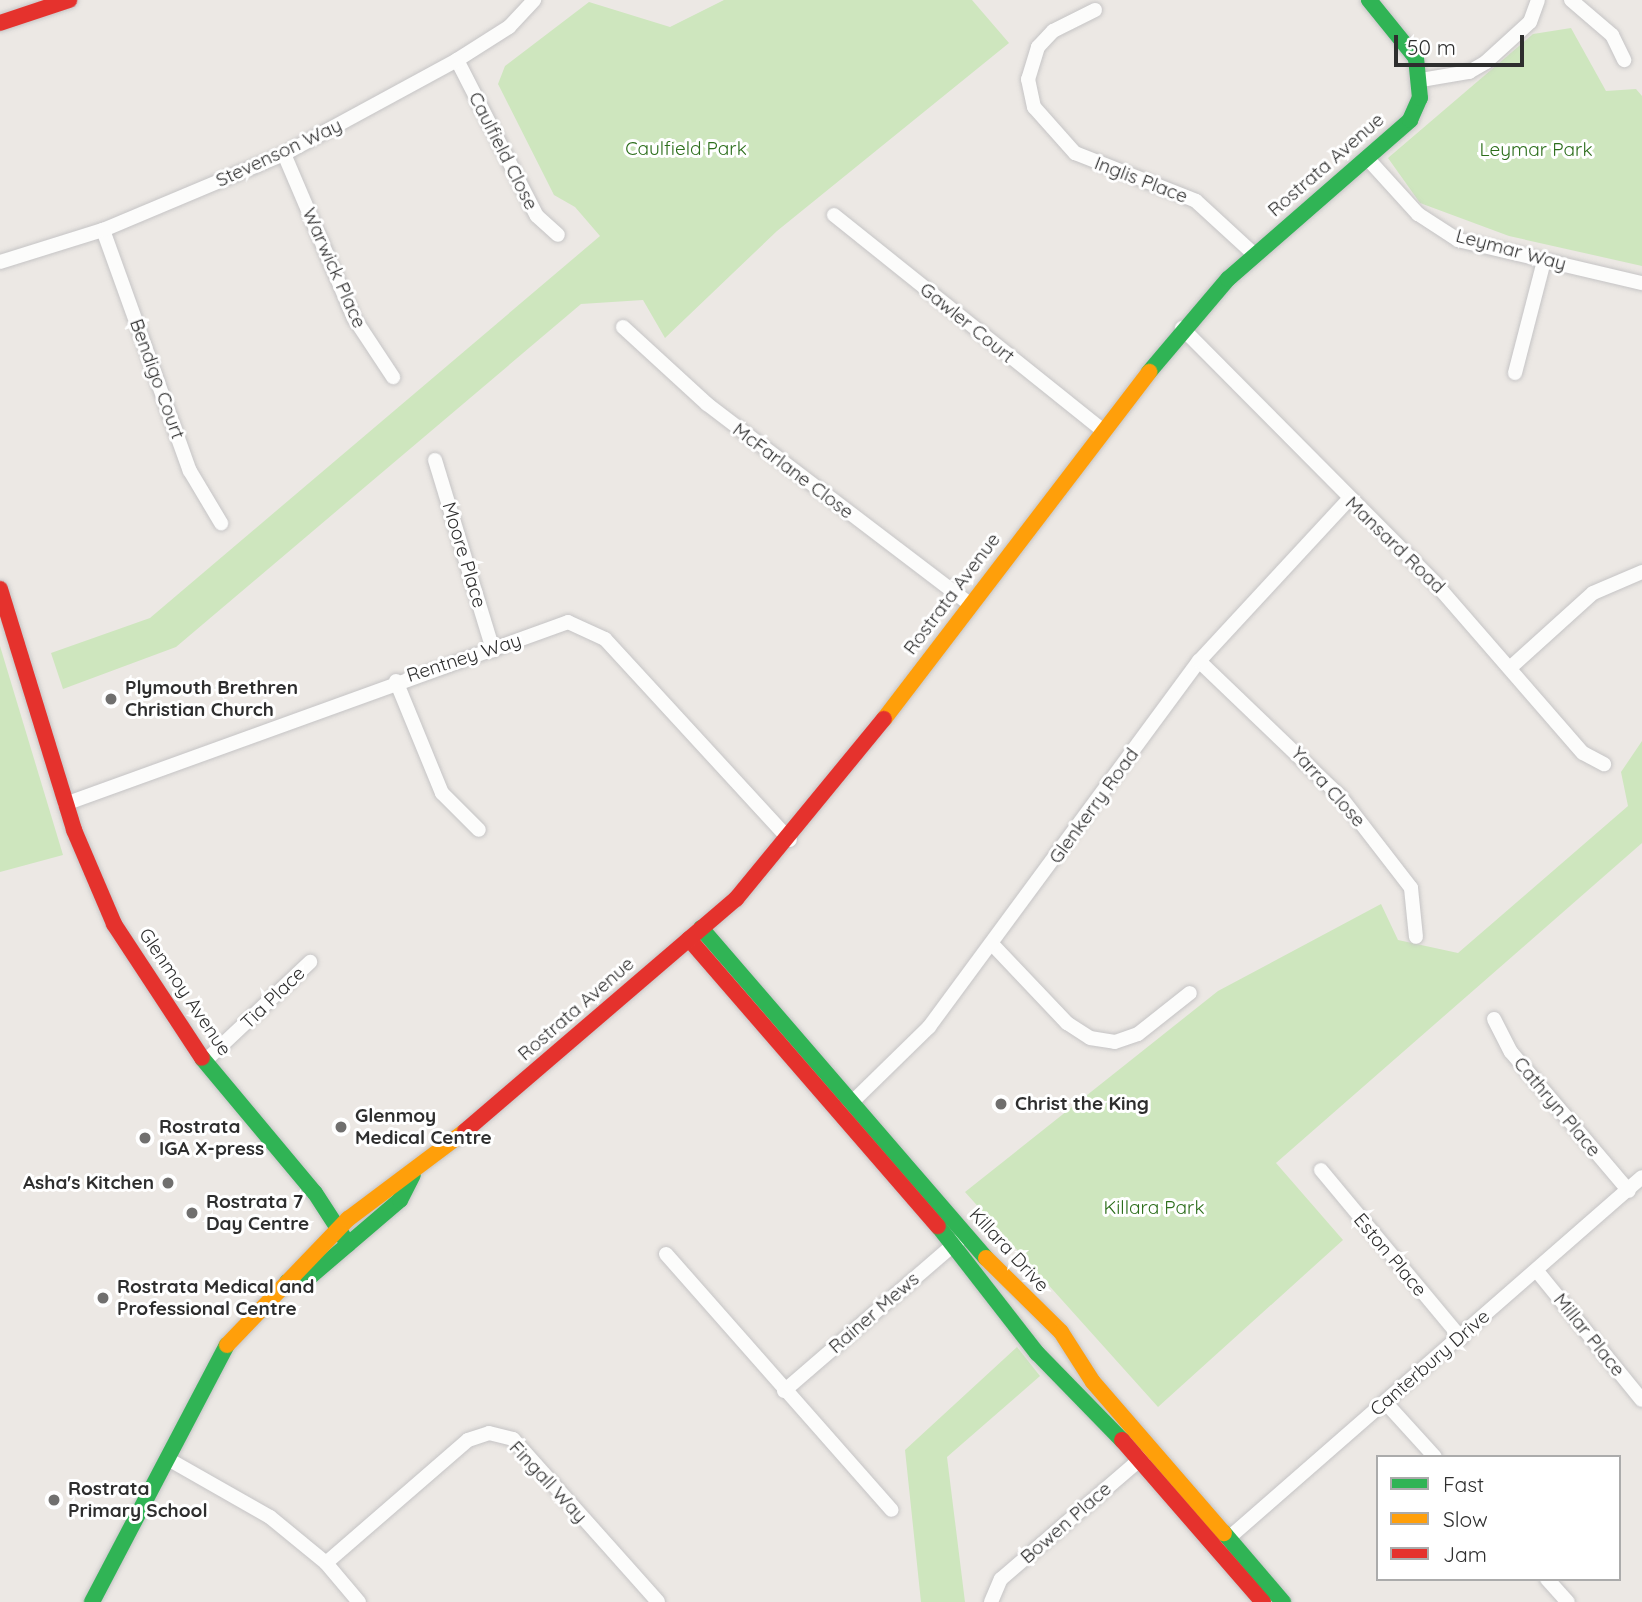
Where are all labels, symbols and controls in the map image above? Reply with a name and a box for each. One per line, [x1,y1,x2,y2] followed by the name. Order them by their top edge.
[1397,21,1526,65] scale bar
[1407,34,1456,60] text: 50 m
[464,88,542,214] street label: Caulfield Close
[1263,108,1389,222] street label: Rostrata Avenue
[212,114,346,192] street label: Stevenson Way
[625,138,747,160] park label: Caulfield Park
[1479,139,1593,161] park label: Leymar Park
[1091,152,1191,208] street label: Inglis Place
[297,204,371,332] street label: Warwick Place
[1453,224,1569,276] street label: Leymar Way
[915,278,1019,368] street label: Gawler Court
[125,316,189,442] street label: Bendigo Court
[728,418,858,524] street label: McFarlane Close
[1340,492,1450,598] street label: Mansard Road
[437,499,491,611] street label: Moore Place
[899,529,1005,659] street label: Rostrata Avenue
[404,629,524,687] street label: Rentney Way
[125,677,298,721] place label: Plymouth Brethren Christian Church
[103,691,119,707] marker: Plymouth Brethren Christian Church
[1286,742,1370,832] street label: Yarra Close
[1044,744,1144,868] street label: Glenkerry Road
[134,924,236,1060] street label: Glenmoy Avenue
[513,952,639,1066] street label: Rostrata Avenue
[236,962,310,1034] street label: Tia Place
[1509,1052,1605,1162] street label: Cathryn Place
[1015,1093,1149,1115] place label: Christ the King
[993,1096,1009,1112] marker: Christ the King
[355,1105,492,1149] place label: Glenmoy Medical Centre
[159,1116,264,1160] place label: Rostrata IGA X-press
[333,1119,349,1135] marker: Glenmoy Medical Centre
[137,1130,153,1146] marker: Rostrata IGA X-press
[23,1172,154,1194] place label: Asha's Kitchen
[160,1175,176,1191] marker: Asha's Kitchen
[206,1191,309,1235] place label: Rostrata 7 Day Centre
[1103,1197,1205,1219] park label: Killara Park
[964,1203,1054,1297] street label: Killara Drive
[184,1205,200,1221] marker: Rostrata 7 Day Centre
[1349,1209,1431,1301] street label: Eston Place
[824,1268,924,1358] street label: Rainer Mews
[117,1276,314,1320] place label: Rostrata Medical and Professional Centre
[1549,1289,1629,1381] street label: Millar Place
[95,1290,111,1306] marker: Rostrata Medical and Professional Centre
[1366,1305,1494,1421] street label: Canterbury Drive
[504,1436,592,1528] street label: Fingall Way
[1376,1455,1621,1581] legend
[1443,1471,1484,1497] text: Fast
[1016,1477,1116,1569] street label: Bowen Place
[68,1478,208,1522] place label: Rostrata Primary School
[46,1492,62,1508] marker: Rostrata Primary School
[1443,1506,1488,1532] text: Slow
[1443,1541,1487,1567] text: Jam

